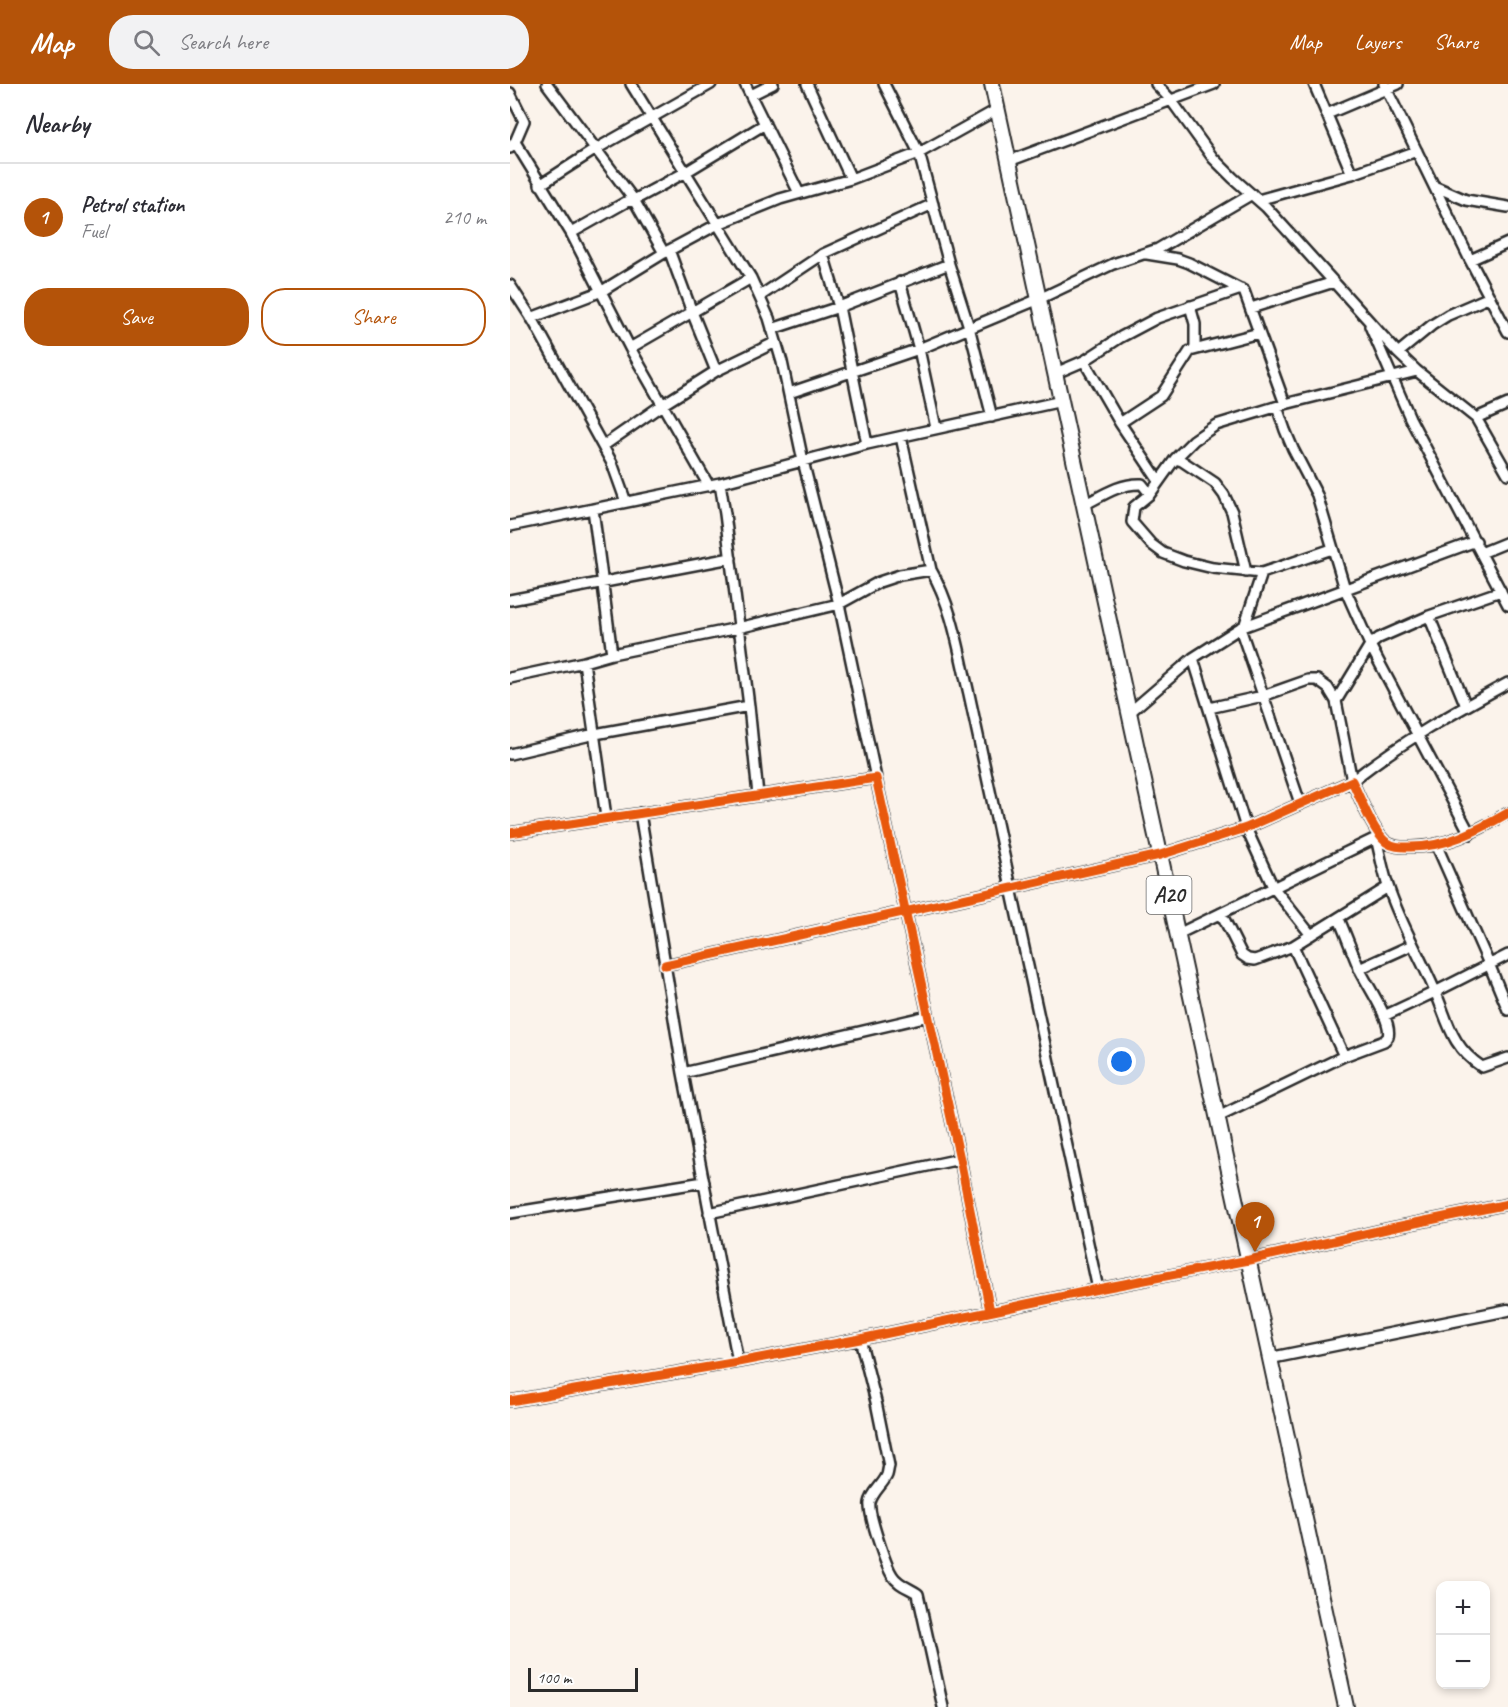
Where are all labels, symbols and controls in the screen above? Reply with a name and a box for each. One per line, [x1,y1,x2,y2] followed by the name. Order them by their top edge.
[109,15,529,69] search box
[30,25,73,60] text: Map
[130,26,163,59] icon: search
[178,28,268,56] text: Search here
[1289,29,1322,55] text: Map
[1355,29,1401,55] text: Layers
[1434,29,1478,55] text: Share
[24,107,89,140] text: Nearby
[81,191,184,219] text: Petrol station
[39,205,48,230] text: 1
[443,205,486,230] text: 210 m
[81,219,107,244] text: Fuel
[24,288,249,346] button: Save
[261,288,486,346] button: Share
[1146,876,1192,914] road number: A20
[1107,1047,1136,1076] your location
[1236,1202,1274,1252] pin: 1
[1436,1581,1490,1689] map controls
[1436,1581,1490,1635] button: +
[1436,1635,1490,1689] button: −
[528,1665,638,1692] scale bar
[537,1668,571,1688] text: 100 m

